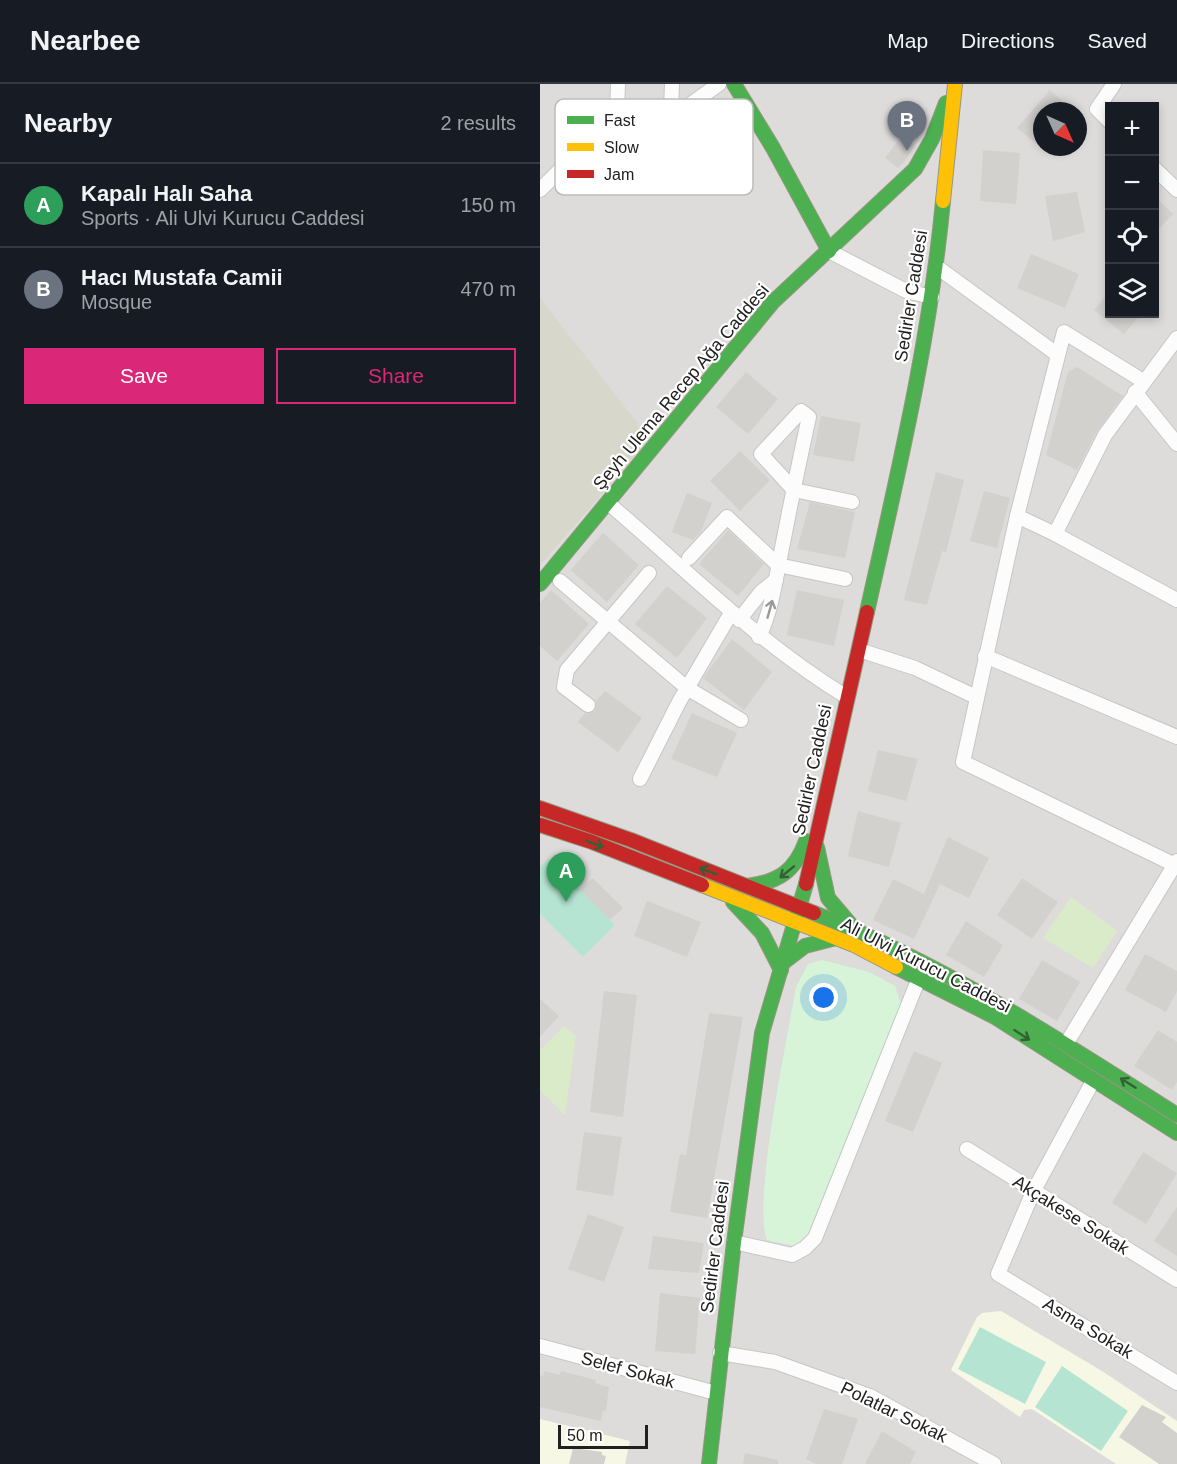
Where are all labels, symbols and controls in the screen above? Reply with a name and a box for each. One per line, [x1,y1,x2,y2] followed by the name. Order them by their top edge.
[30,25,141,56] text: Nearbee
[887,29,928,52] text: Map
[961,29,1054,52] text: Directions
[1087,29,1147,52] text: Saved
[555,99,753,195] legend
[888,101,926,151] pin: B
[1033,102,1087,156] north arrow
[1105,102,1159,318] map controls
[1105,102,1159,156] button: +
[24,108,112,138] text: Nearby
[440,112,516,134] text: 2 results
[604,112,636,129] text: Fast
[604,139,639,156] text: Slow
[1105,156,1159,210] button: −
[604,166,634,183] text: Jam
[81,181,252,206] text: Kapalı Halı Saha
[36,194,51,216] text: A
[460,194,516,216] text: 150 m
[81,207,364,229] text: Sports · Ali Ulvi Kurucu Caddesi
[1105,210,1159,264] button: locate
[891,229,931,363] street label: Sedirler Caddesi
[1105,264,1159,318] button: layers
[81,265,283,290] text: Hacı Mustafa Camii
[36,278,51,300] text: B
[460,278,516,300] text: 470 m
[589,280,773,494] street label: Şeyh Ulema Recep Ağa Caddesi
[81,291,152,313] text: Mosque
[24,348,264,404] button: Save
[276,348,516,404] button: Share
[765,600,776,619] one-way arrow
[788,703,836,837] street label: Sedirler Caddesi
[586,839,604,850] one-way arrow
[546,852,586,902] pin: A
[699,865,717,876] one-way arrow
[779,866,795,879] one-way arrow
[838,913,1014,1017] street label: Ali Ulvi Kurucu Caddesi
[809,983,838,1012] your location
[1013,1028,1030,1041] one-way arrow
[1119,1077,1136,1090] one-way arrow
[1009,1171,1134,1259] street label: Akçakese Sokak
[697,1180,733,1314] street label: Sedirler Caddesi
[1040,1293,1137,1363] street label: Asma Sokak
[579,1348,678,1392] street label: Selef Sokak
[837,1378,951,1447] street label: Polatlar Sokak
[558,1422,648,1450] scale bar
[567,1427,603,1444] text: 50 m

